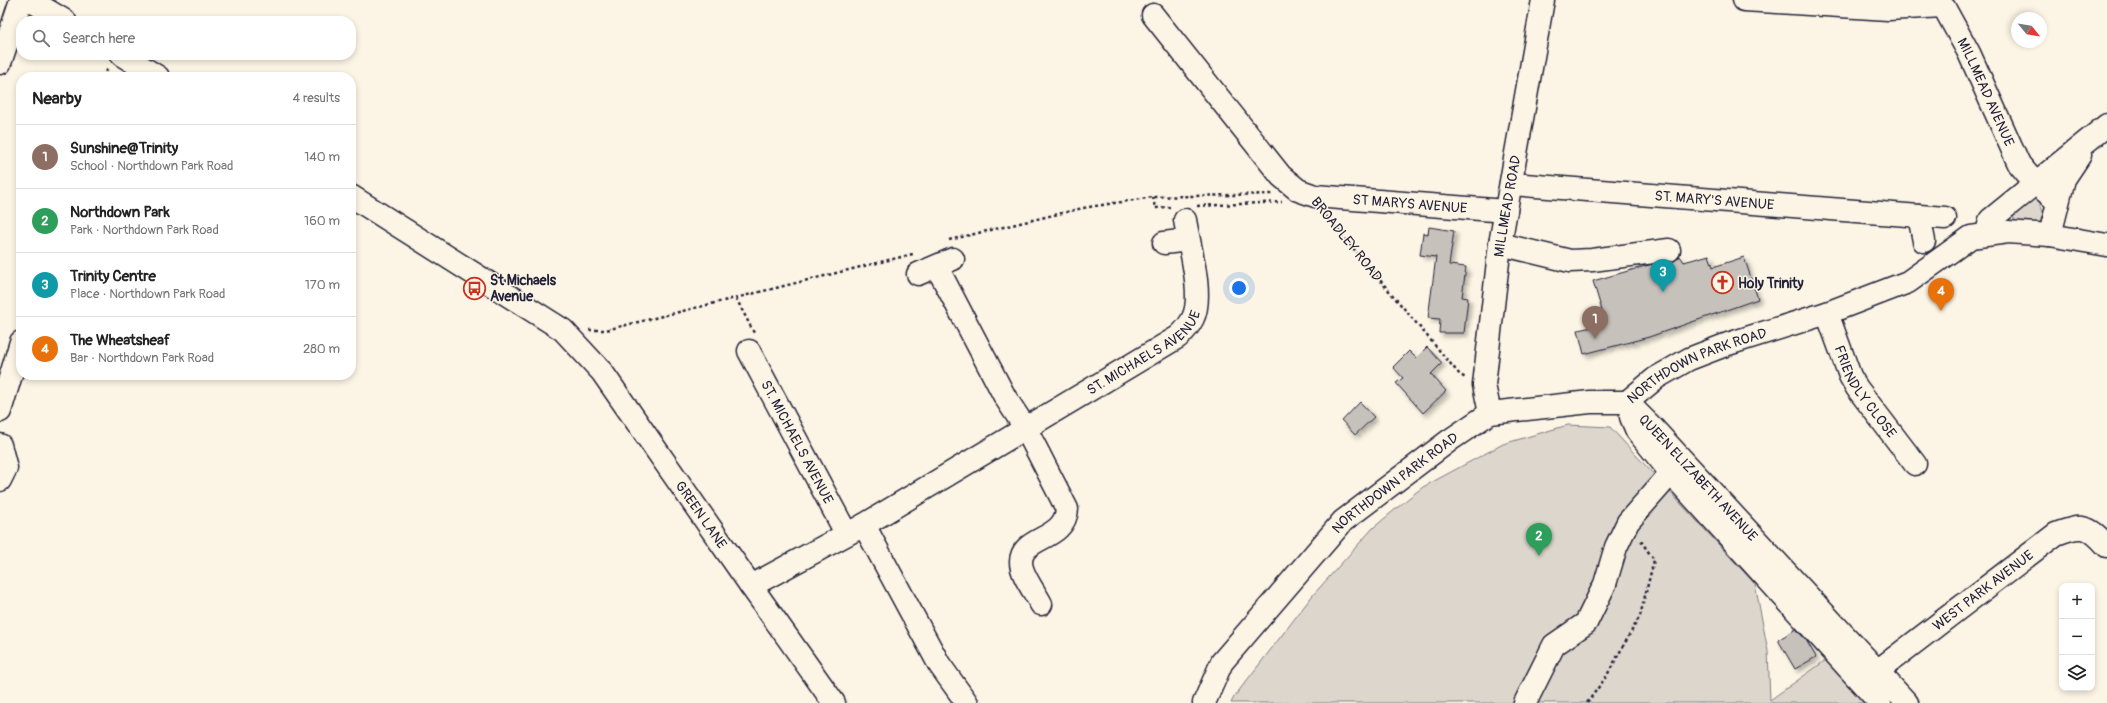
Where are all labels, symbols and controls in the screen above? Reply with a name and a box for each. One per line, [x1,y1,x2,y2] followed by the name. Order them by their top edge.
[2011,12,2047,48] north arrow
[16,16,356,60] search box
[30,27,52,49] icon: search
[62,29,135,48] text: Search here
[1953,35,2018,149] street label: MILLMEAD AVENUE
[32,88,81,109] text: Nearby
[293,90,340,106] text: 4 results
[70,139,178,158] text: Sunshine@Trinity
[42,149,48,165] text: 1
[304,149,340,165] text: 140 m
[1491,154,1525,258] street label: MILLMEAD ROAD
[70,158,233,174] text: School · Northdown Park Road
[1654,187,1775,214] street label: ST. MARY'S AVENUE
[1352,191,1468,217] street label: ST MARYS AVENUE
[1307,194,1386,285] street label: BROADLEY ROAD
[70,203,170,222] text: Northdown Park
[41,213,49,229] text: 2
[304,213,340,229] text: 160 m
[70,222,219,238] text: Park · Northdown Park Road
[1650,259,1676,292] pin: 3
[70,267,156,286] text: Trinity Centre
[1709,270,1735,296] church icon: Holy Trinity
[490,272,557,305] place label: St Michaels Avenue
[462,275,488,301] bus stop icon: St Michaels Avenue
[1738,275,1803,292] place label: Holy Trinity
[41,277,49,293] text: 3
[305,277,340,293] text: 170 m
[1229,278,1249,298] your location
[1928,278,1954,311] pin: 4
[70,286,225,302] text: Place · Northdown Park Road
[1582,306,1608,339] pin: 1
[1084,308,1204,399] street label: ST. MICHAELS AVENUE
[1624,324,1769,407] street label: NORTHDOWN PARK ROAD
[70,331,170,350] text: The Wheatsheaf
[41,341,49,357] text: 4
[303,341,340,357] text: 280 m
[1830,343,1900,441] street label: FRIENDLY CLOSE
[70,350,214,366] text: Bar · Northdown Park Road
[757,377,837,507] street label: ST. MICHAELS AVENUE
[1635,411,1761,545] street label: QUEEN ELIZABETH AVENUE
[1328,429,1462,537] street label: NORTHDOWN PARK ROAD
[672,478,730,552] street label: GREEN LANE
[1526,523,1552,556] pin: 2
[1929,547,2037,635] street label: WEST PARK AVENUE
[2059,583,2095,691] map controls
[2059,583,2095,619] button: +
[2059,619,2095,655] button: −
[2059,655,2095,691] button: layers

